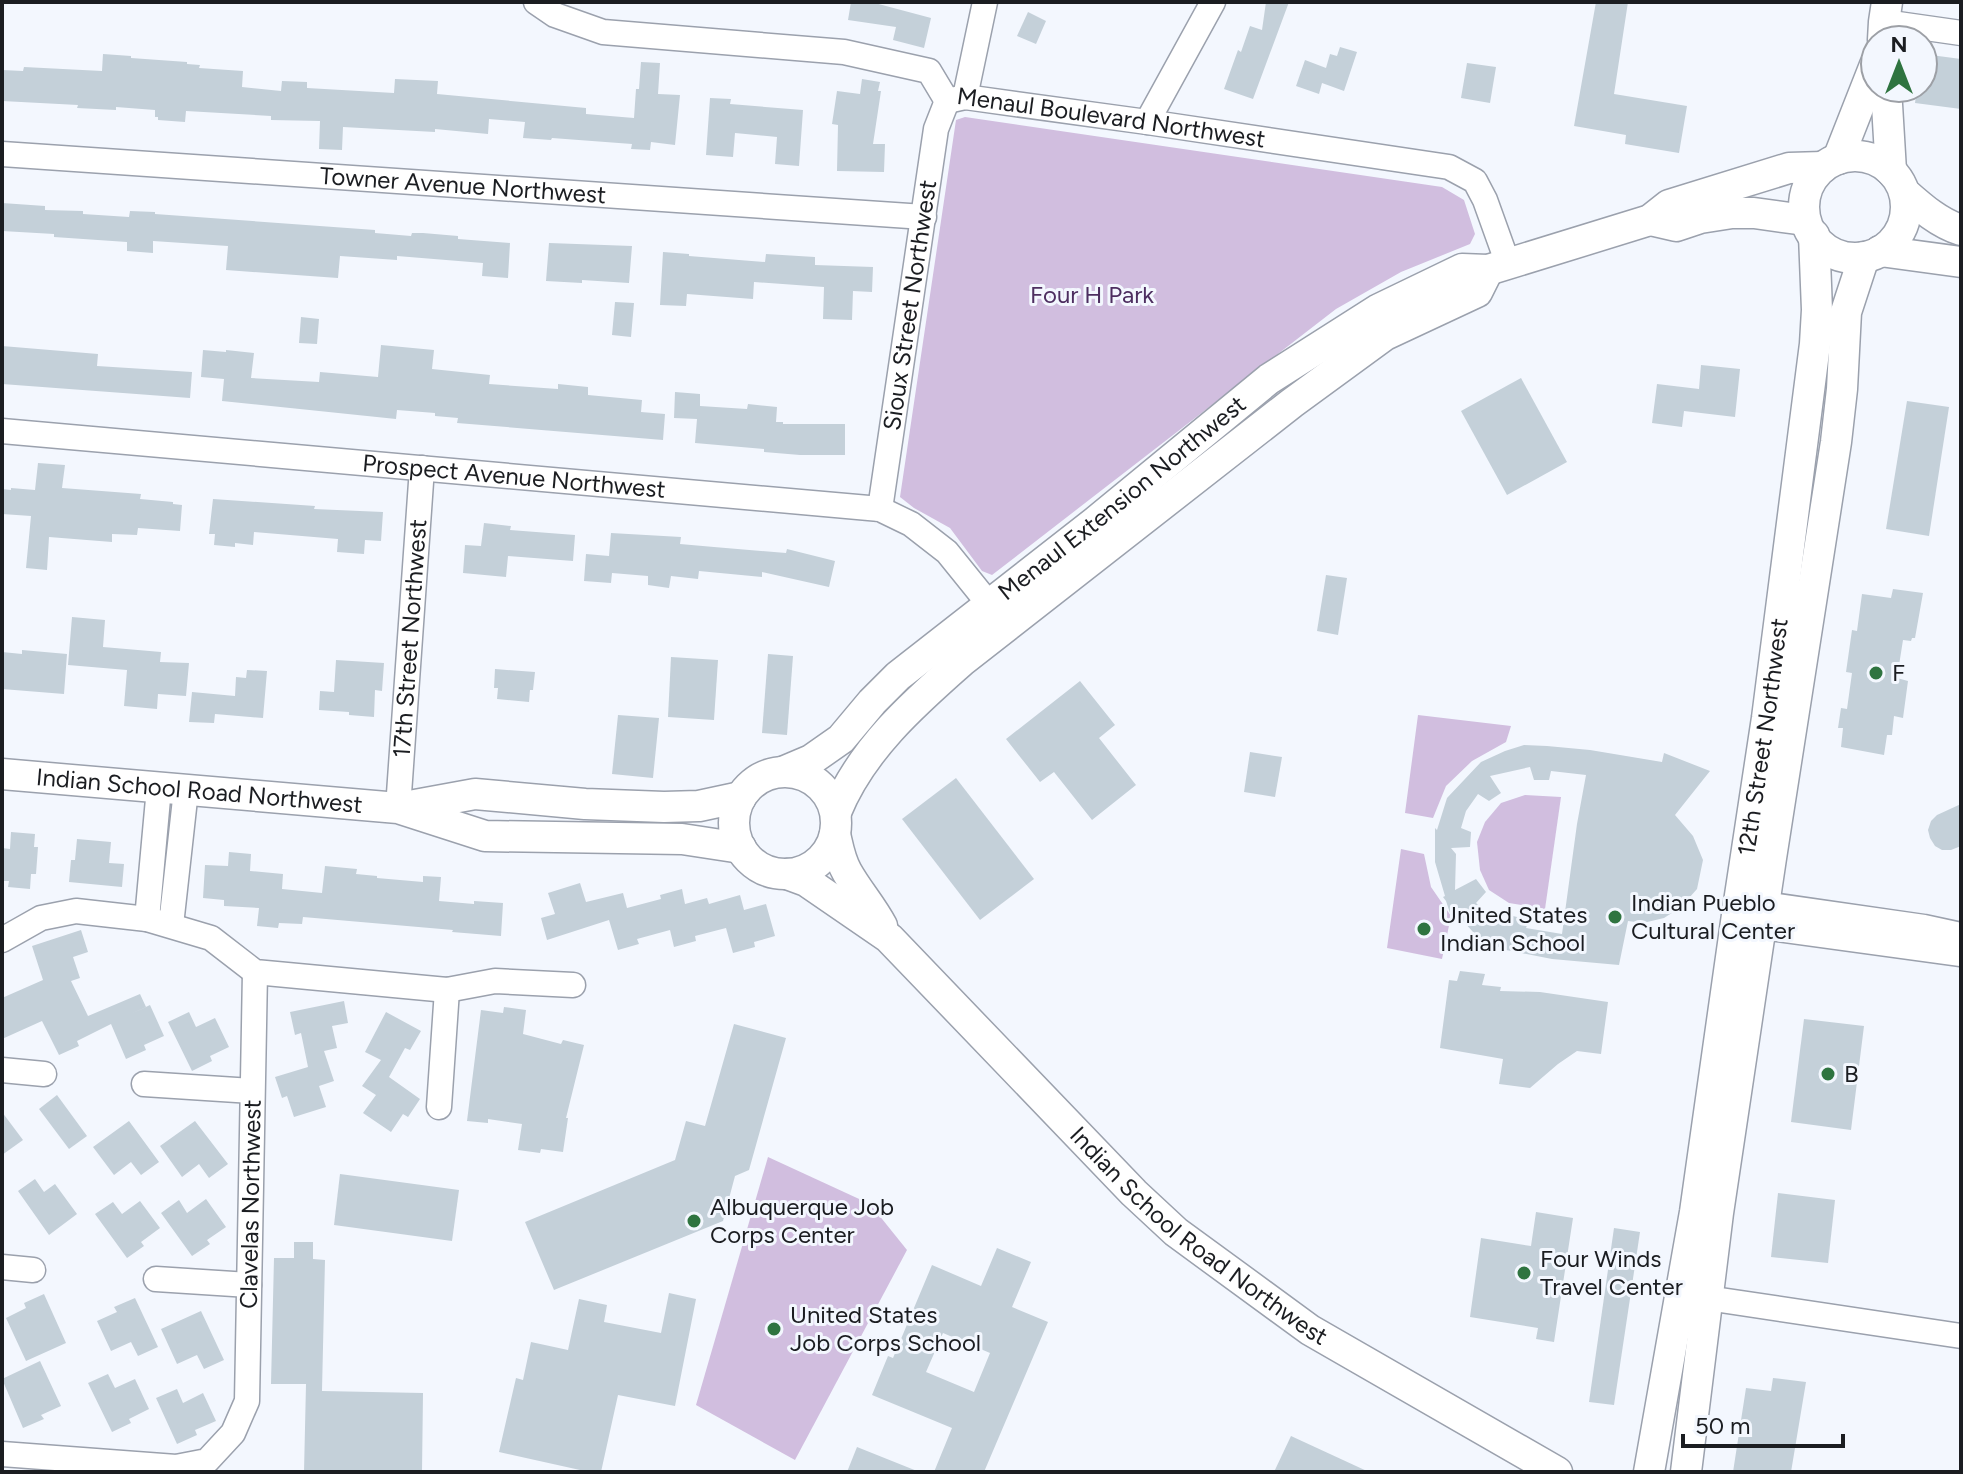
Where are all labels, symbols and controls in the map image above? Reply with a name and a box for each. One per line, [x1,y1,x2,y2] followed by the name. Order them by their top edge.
[1859,24,1939,104] north arrow
[1890,31,1908,58] text: N
[955,81,1267,153] street label: Menaul Boulevard Northwest
[319,161,607,209] street label: Towner Avenue Northwest
[877,178,942,432] street label: Sioux Street Northwest
[1030,280,1154,309] park label: Four H Park
[992,389,1251,606] street label: Menaul Extension Northwest
[361,448,667,504] street label: Prospect Avenue Northwest
[387,518,432,759] street label: 17th Street Northwest
[1731,616,1794,858] street label: 12th Street Northwest
[1892,658,1905,687] place label: F
[1867,664,1885,682] marker: F
[35,762,364,819] street label: Indian School Road Northwest
[1631,888,1795,945] place label: Indian Pueblo Cultural Center
[1440,900,1587,957] place label: United States Indian School
[1606,908,1624,926] marker: Indian Pueblo Cultural Center
[1415,920,1433,938] marker: United States Indian School
[1844,1059,1859,1088] place label: B
[1819,1065,1837,1083] marker: B
[234,1099,267,1309] street label: Clavelas Northwest
[1064,1120,1333,1351] street label: Indian School Road Northwest
[710,1192,894,1249] place label: Albuquerque Job Corps Center
[685,1212,703,1230] marker: Albuquerque Job Corps Center
[1540,1244,1683,1301] place label: Four Winds Travel Center
[1515,1264,1533,1282] marker: Four Winds Travel Center
[790,1300,981,1357] place label: United States Job Corps School
[765,1320,783,1338] marker: United States Job Corps School
[1683,1398,1843,1448] scale bar
[1695,1411,1751,1440] text: 50 m

